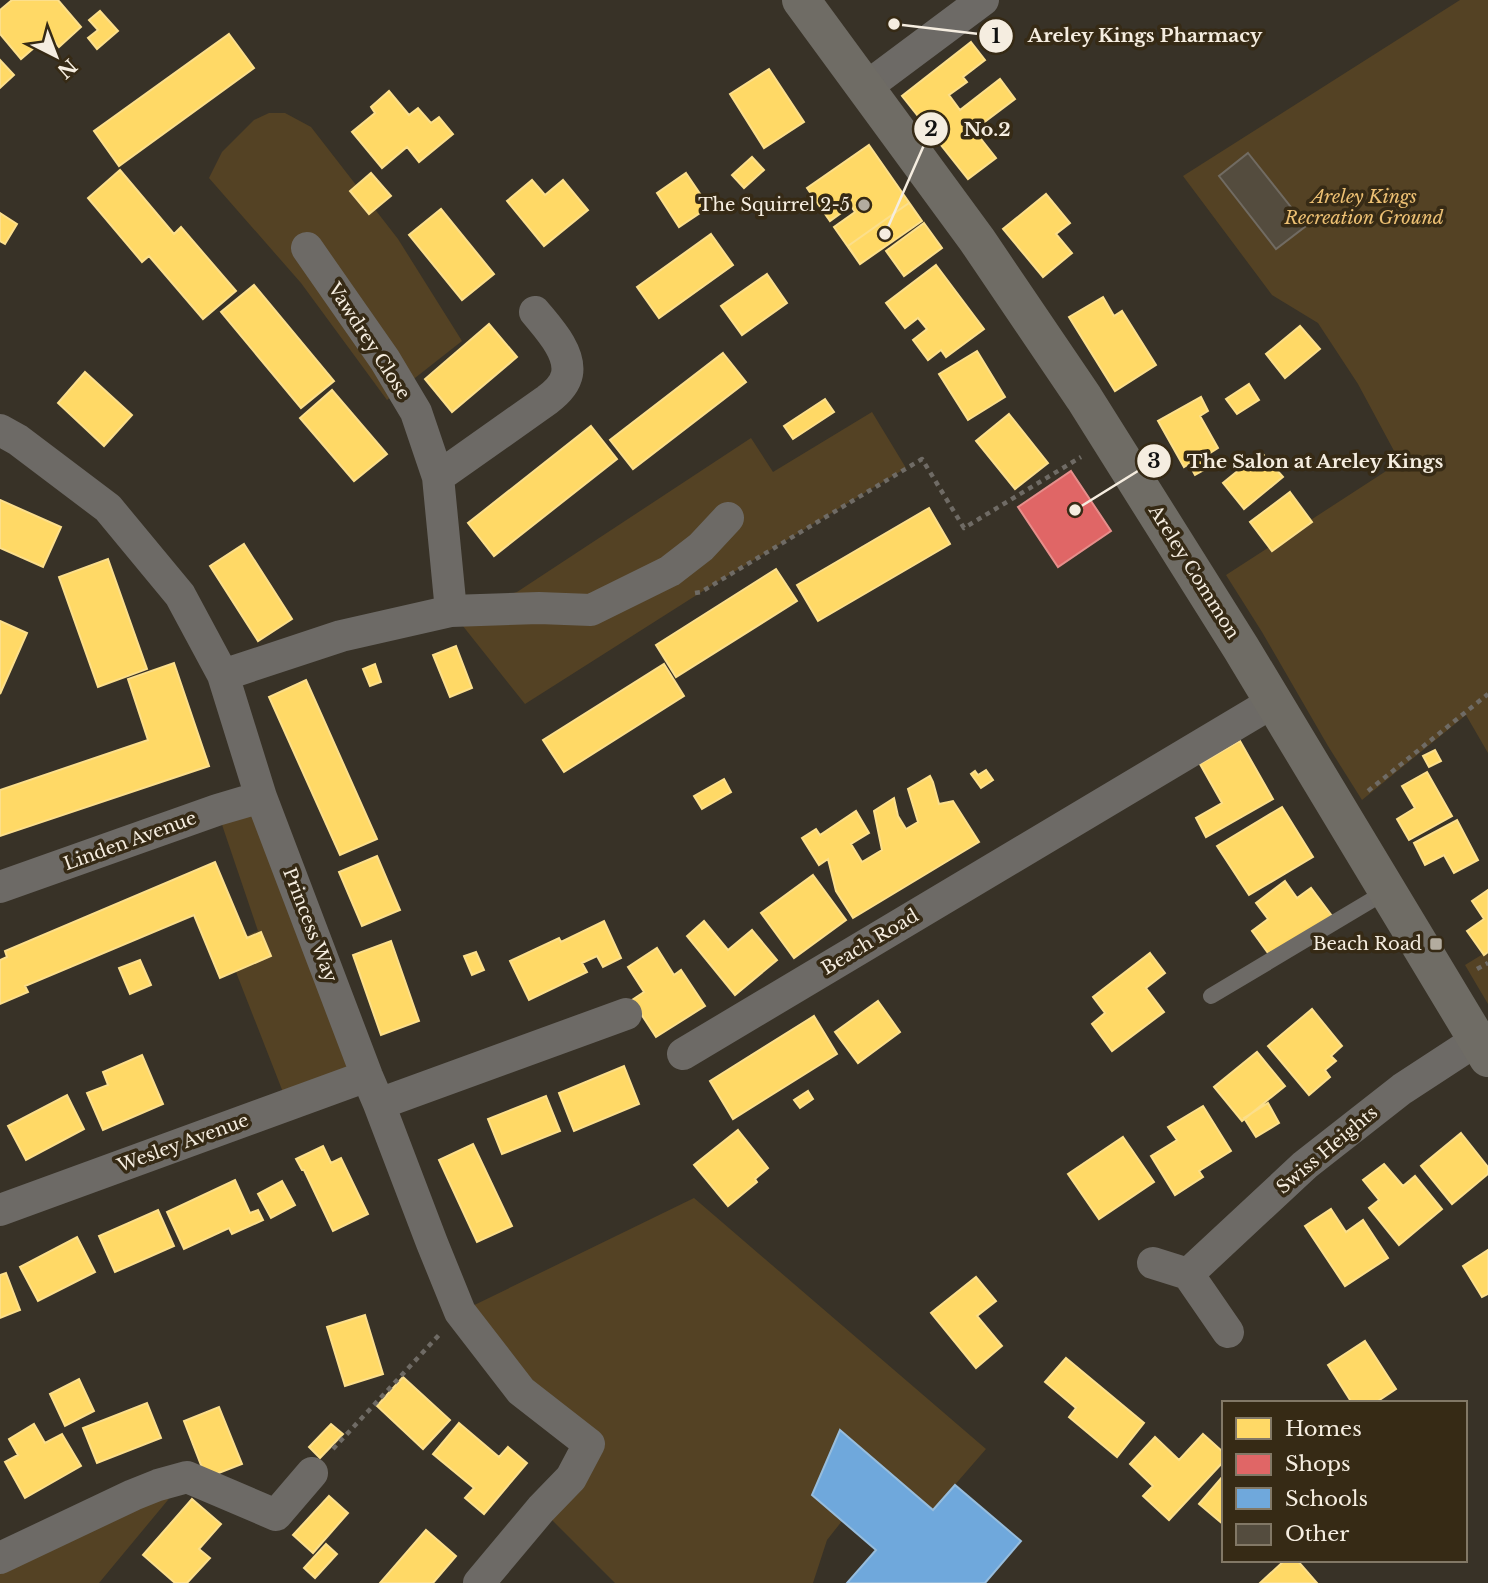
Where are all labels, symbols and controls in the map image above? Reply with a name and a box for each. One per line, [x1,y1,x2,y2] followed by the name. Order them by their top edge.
[979,16,1277,56] callout: Areley Kings Pharmacy
[21,21,91,91] north arrow
[991,23,1001,49] text: 1
[1027,24,1263,47] text: Areley Kings Pharmacy
[53,54,81,83] text: N
[914,109,1024,149] callout: No.2
[924,116,938,142] text: 2
[963,118,1011,141] text: No.2
[1284,186,1444,229] park label: Areley Kings Recreation Ground
[698,194,850,216] place label: The Squirrel 2-5
[856,197,872,213] marker: The Squirrel 2-5
[323,278,415,403] street label: Vawdrey Close
[1137,441,1458,481] callout: The Salon at Areley Kings
[1147,448,1161,474] text: 3
[1187,450,1443,473] text: The Salon at Areley Kings
[1143,500,1244,643] street label: Areley Common
[61,807,199,875] street label: Linden Avenue
[278,865,342,986] street label: Princess Way
[818,904,922,980] street label: Beach Road
[1313,933,1422,955] place label: Beach Road
[1428,936,1444,952] marker: Beach Road
[1272,1101,1382,1199] street label: Swiss Heights
[113,1109,252,1177] street label: Wesley Avenue
[1222,1401,1467,1562] legend
[1285,1416,1362,1442] text: Homes
[1285,1451,1351,1477] text: Shops
[1285,1486,1368,1512] text: Schools
[1285,1521,1349,1547] text: Other

